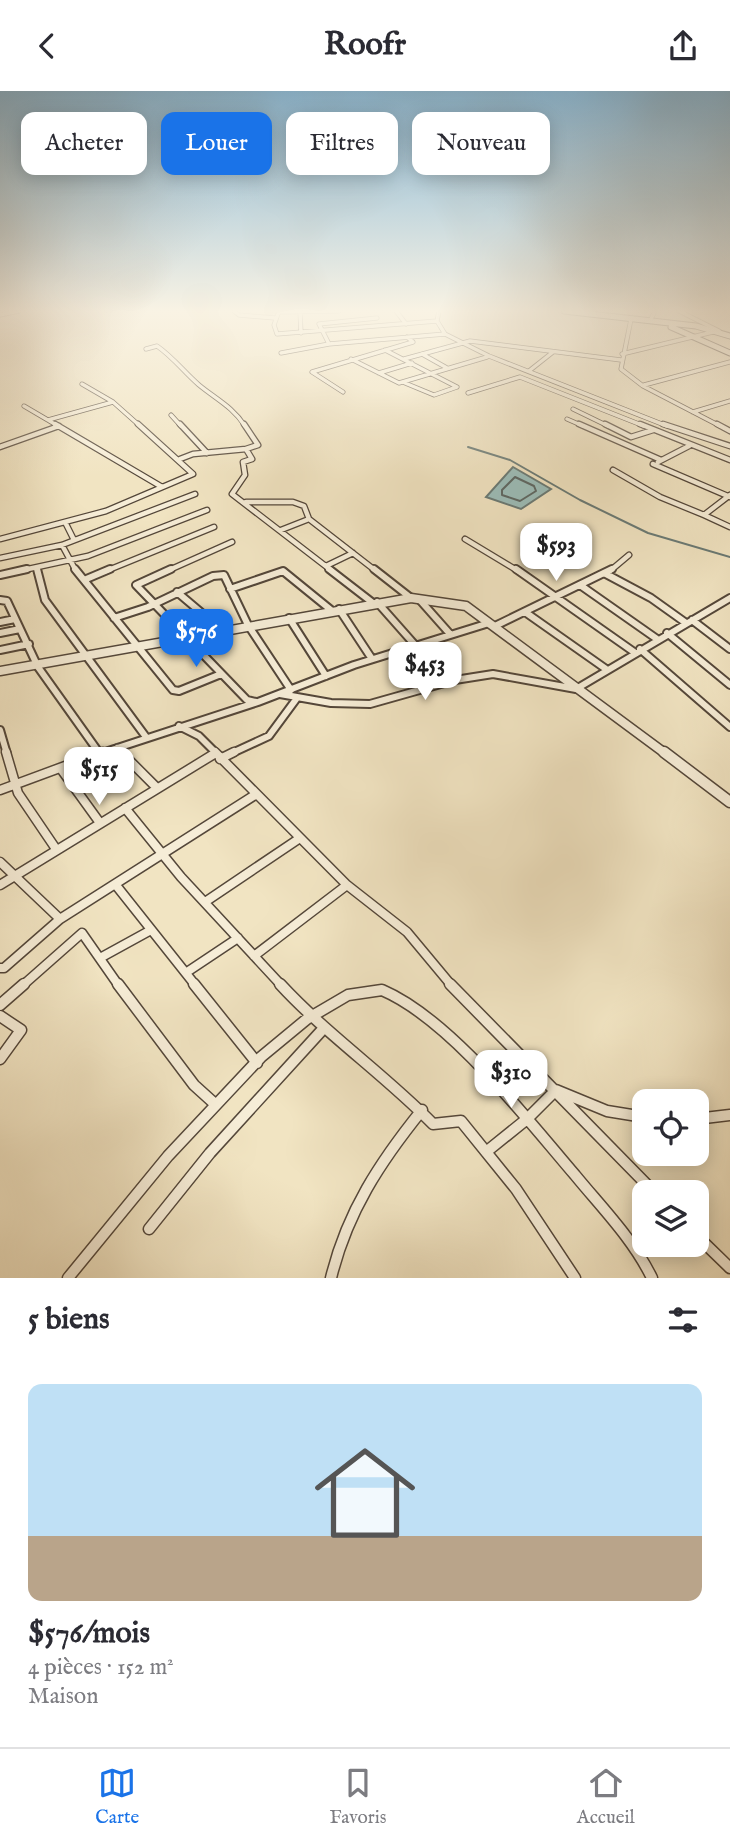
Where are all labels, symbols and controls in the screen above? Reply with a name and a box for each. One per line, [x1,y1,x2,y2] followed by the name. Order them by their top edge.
[324,25,406,66] text: Roofr
[28,27,66,65] icon: back
[664,27,702,65] icon: share
[21,112,147,175] chip: Acheter
[161,112,272,175] chip: Louer
[286,112,398,175] chip: Filtres
[412,112,550,175] chip: Nouveau
[515,524,597,583] pin: $593
[536,531,576,560] text: $593
[155,609,237,669] pin: $576
[175,617,217,646] text: $576
[384,643,466,702] pin: $453
[405,650,445,679] text: $453
[58,747,140,807] pin: $515
[80,755,118,784] text: $515
[470,1051,552,1110] pin: $310
[490,1058,532,1087] text: $310
[632,1089,709,1257] map controls
[632,1089,709,1166] button: locate
[632,1180,709,1257] button: layers
[28,1301,110,1339] text: 5 biens
[664,1301,702,1339] icon: filters
[302,1430,428,1556] icon: home
[28,1615,150,1653] text: $576/mois
[28,1653,174,1682] text: 4 pièces · 152 m²
[28,1682,98,1711] text: Maison
[95,1764,139,1830] tab: Carte
[330,1764,386,1830] tab: Favoris
[577,1764,635,1830] tab: Accueil

